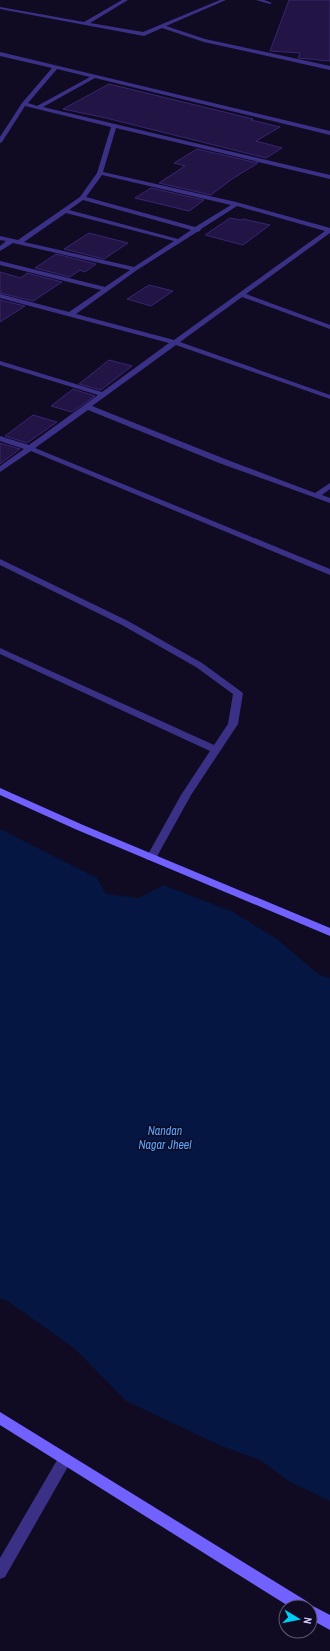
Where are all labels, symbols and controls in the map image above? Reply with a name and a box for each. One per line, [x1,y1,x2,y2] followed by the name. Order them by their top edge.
[138,1123,192,1153] water label: Nandan Nagar Jheel
[278,1599,318,1639] north arrow
[300,1616,315,1625] text: N

